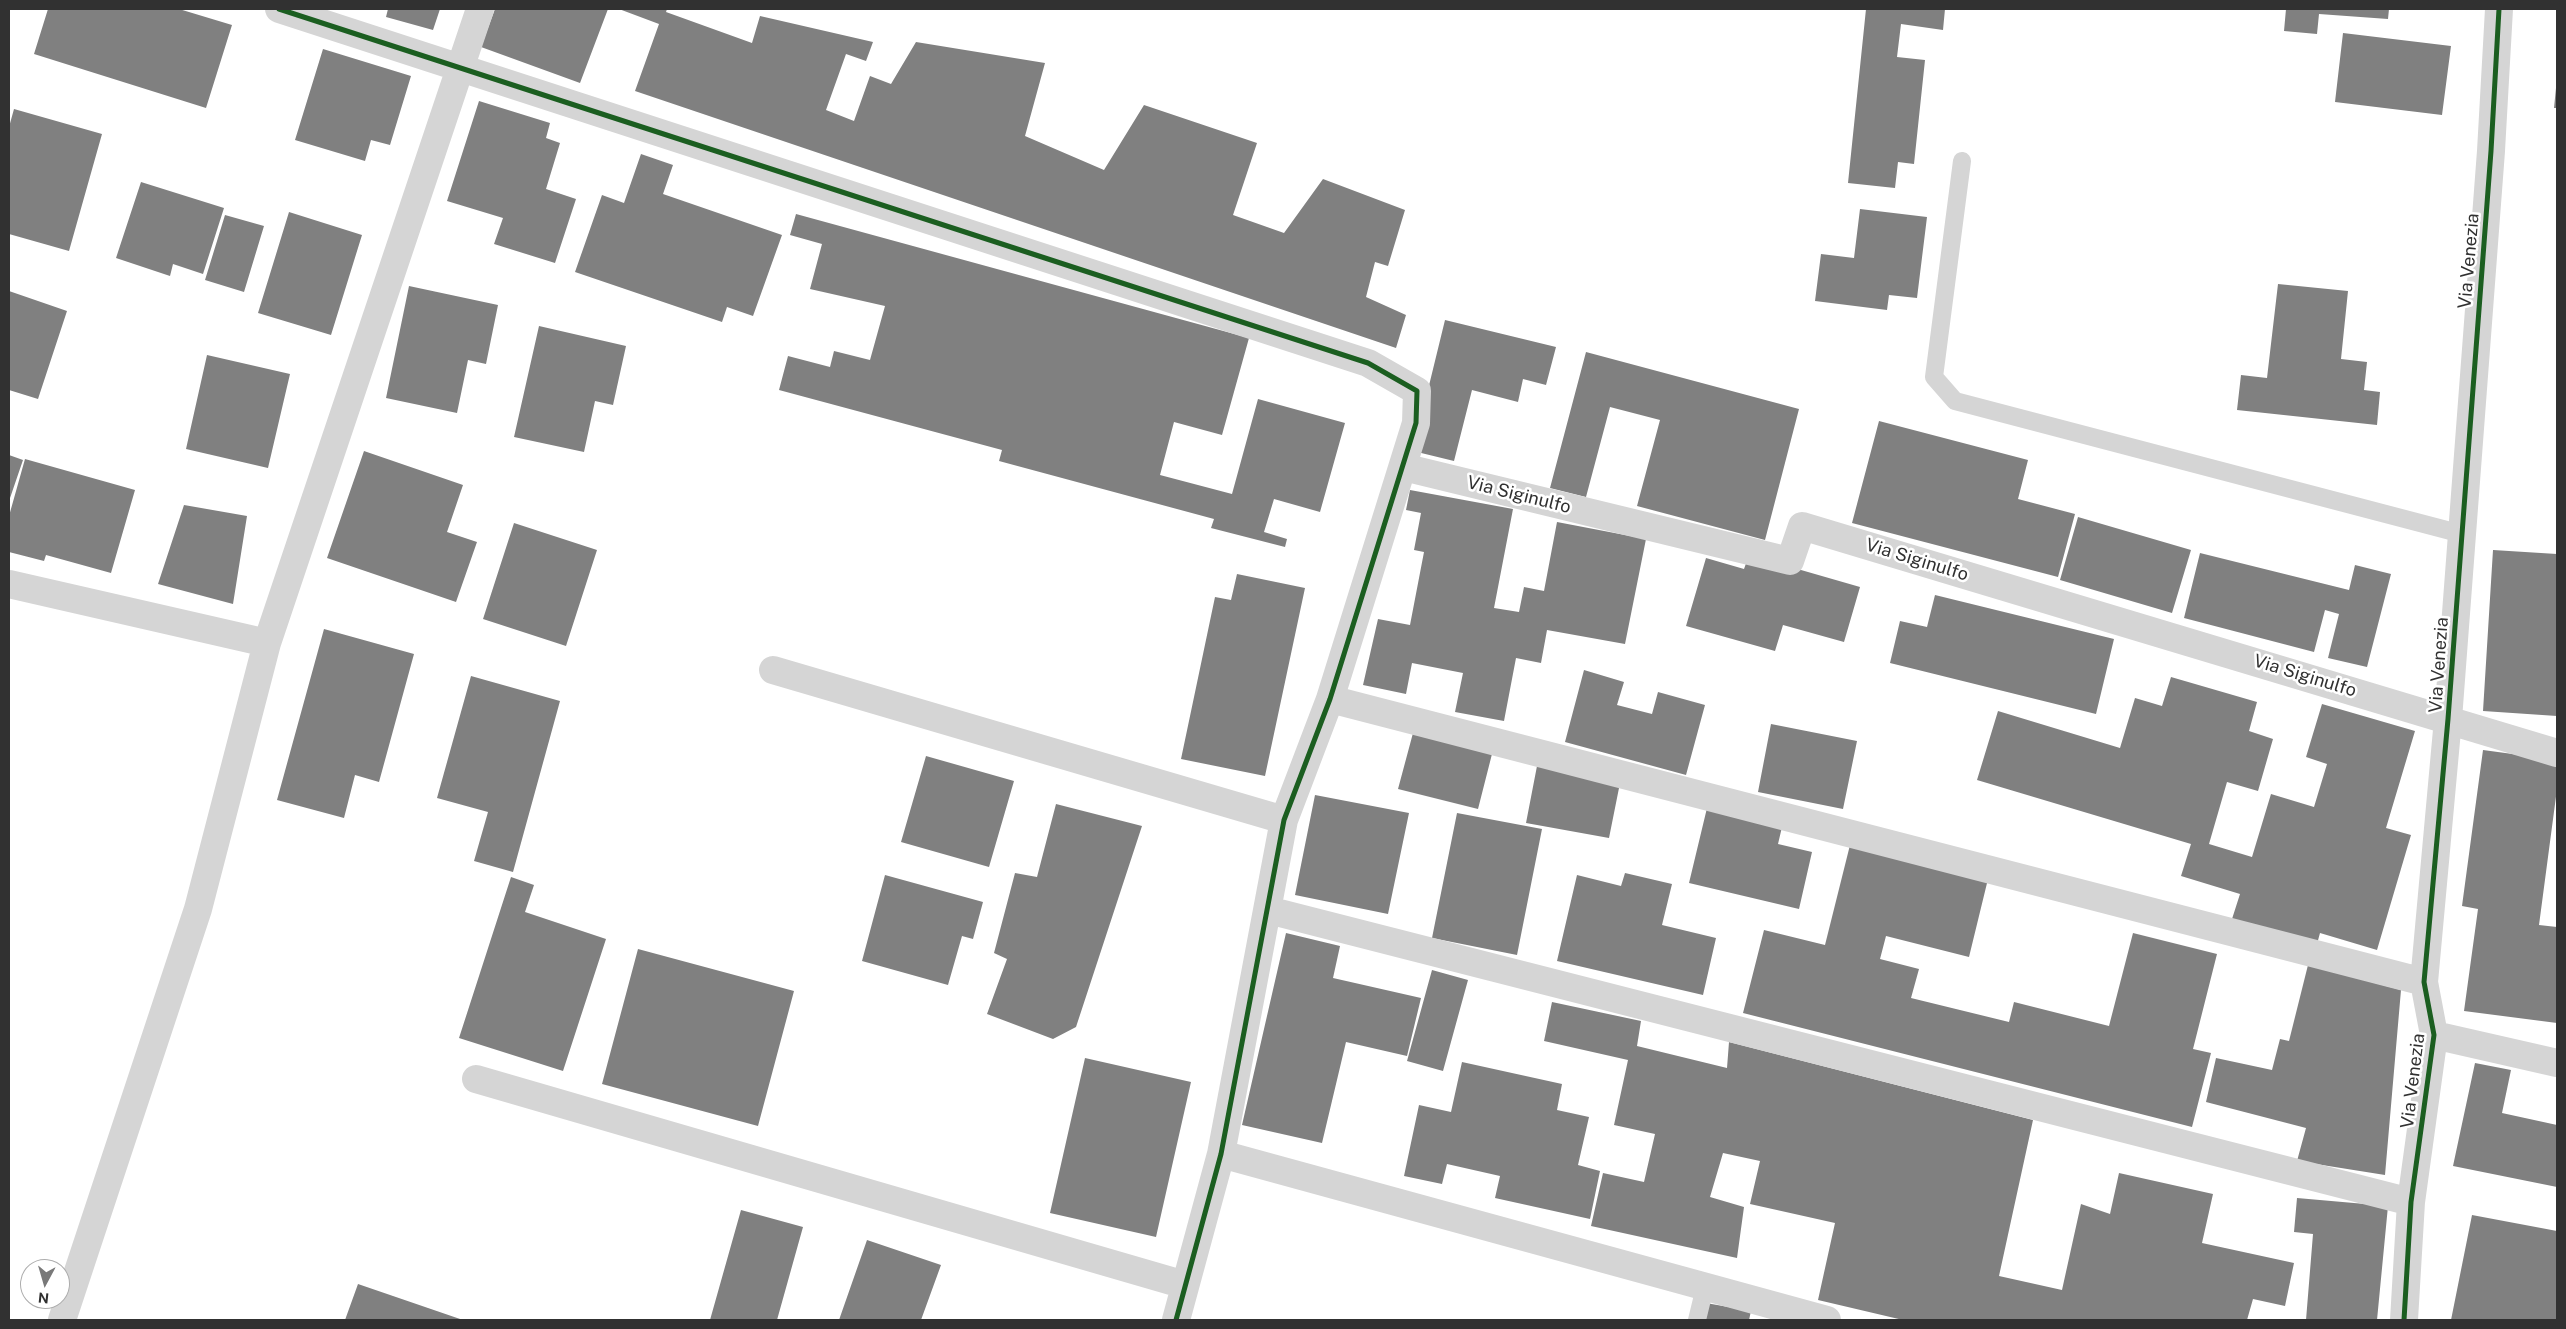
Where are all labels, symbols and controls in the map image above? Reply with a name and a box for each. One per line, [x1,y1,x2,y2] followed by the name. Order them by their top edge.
[2454,212,2484,310] street label: Via Venezia
[1465,472,1573,518] street label: Via Siginulfo
[1863,534,1971,586] street label: Via Siginulfo
[2425,616,2453,714] street label: Via Venezia
[2251,650,2359,702] street label: Via Siginulfo
[2396,1032,2430,1130] street label: Via Venezia
[20,1259,70,1309] north arrow
[37,1289,50,1306] text: N

